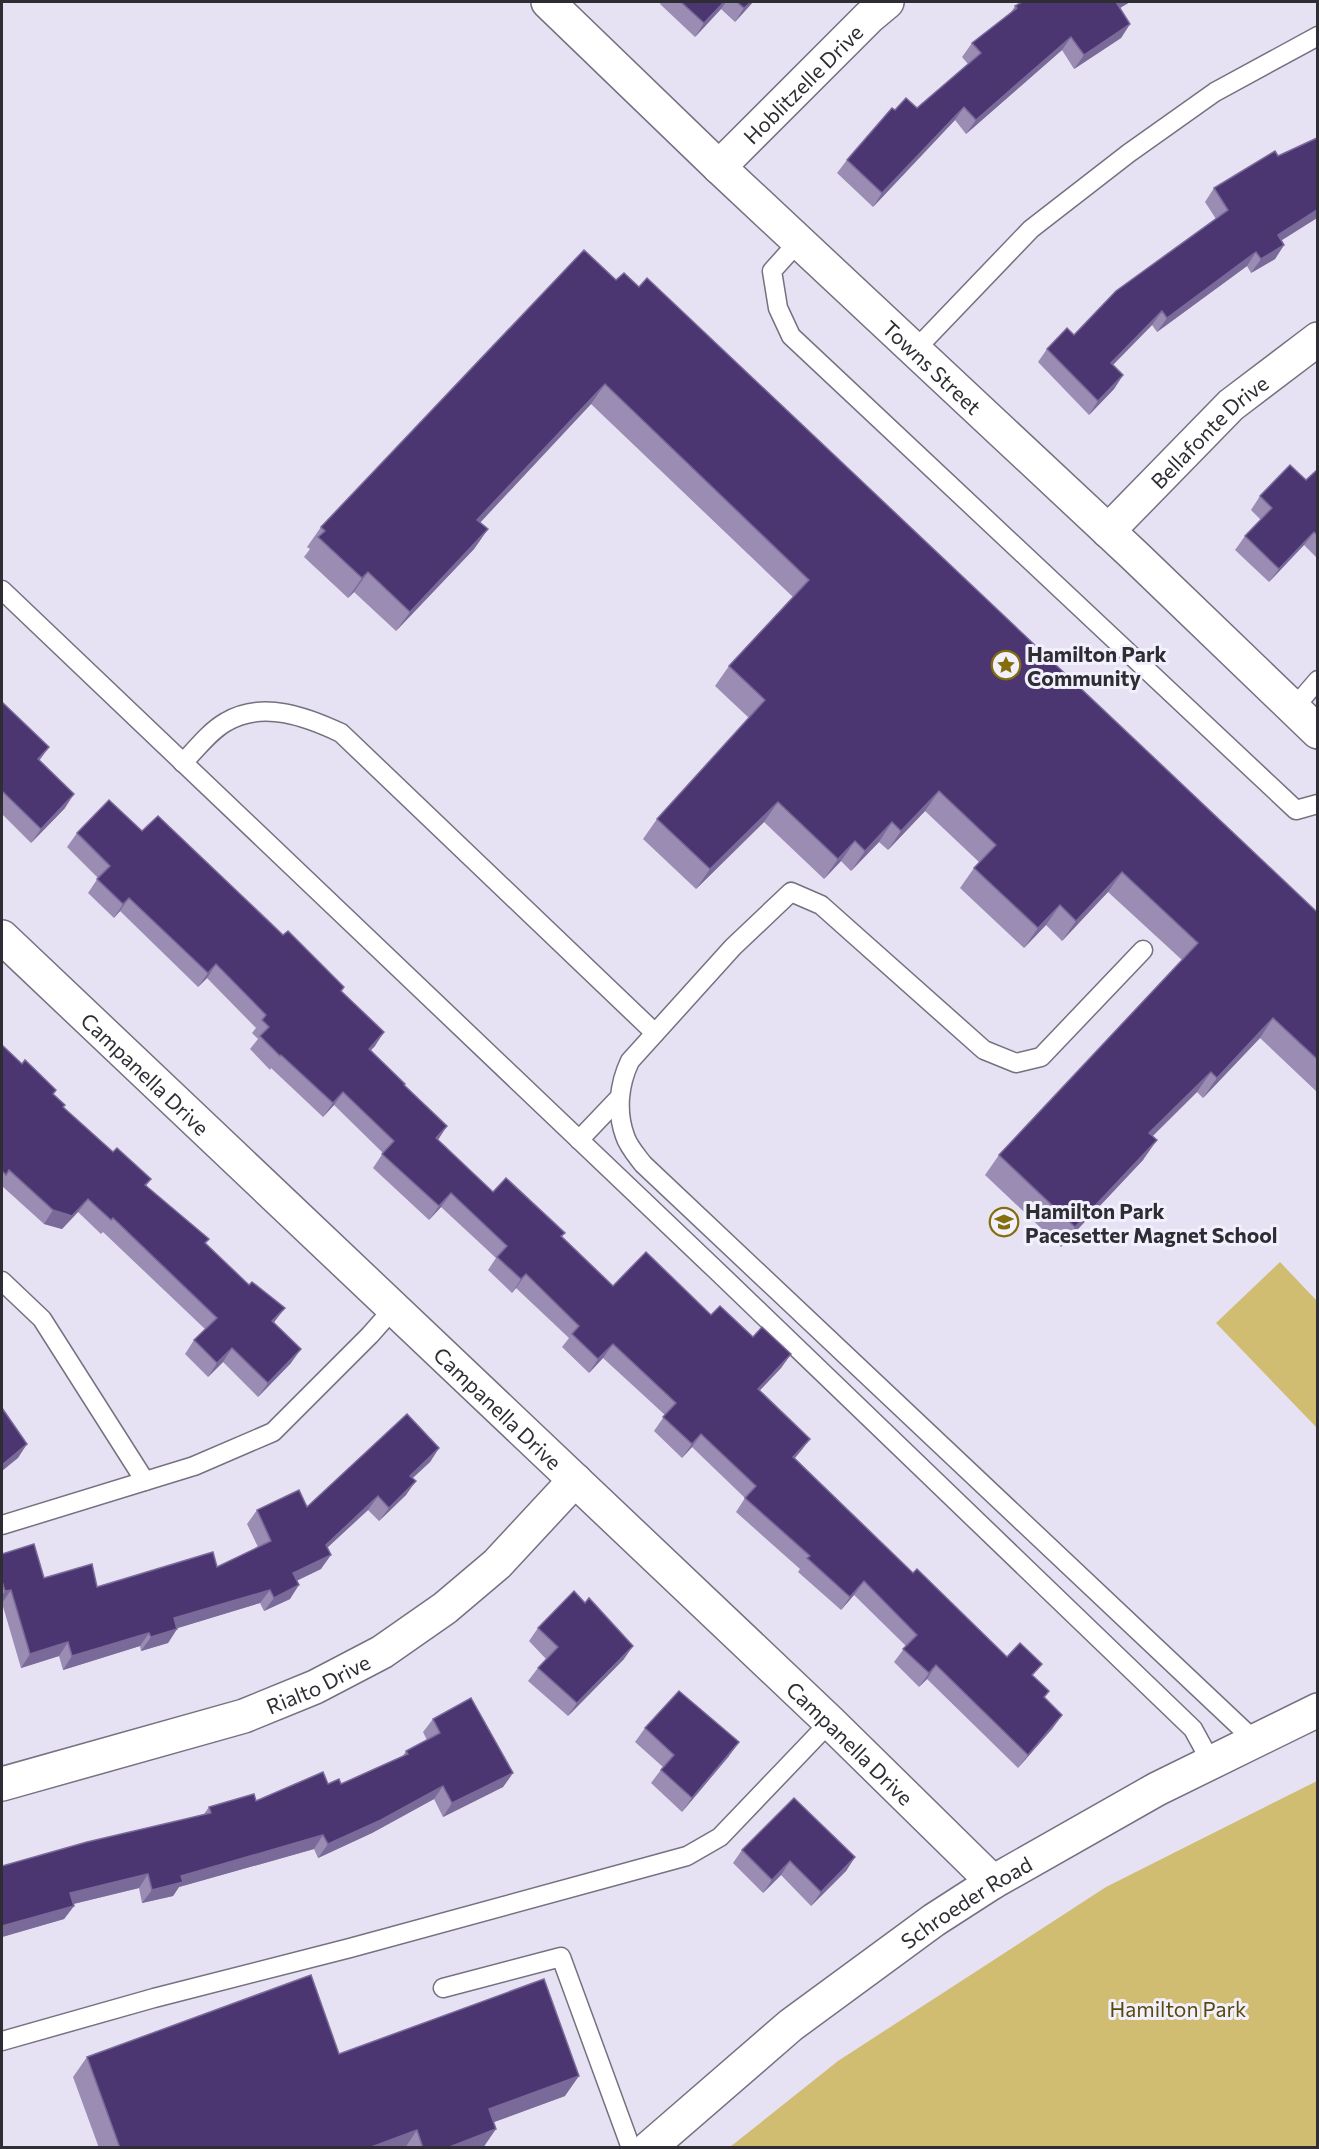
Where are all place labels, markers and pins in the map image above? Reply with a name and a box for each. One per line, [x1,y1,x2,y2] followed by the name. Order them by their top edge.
[1027,641,1167,690] place label: Hamilton Park Community
[990,649,1022,681] place icon: Hamilton Park Community
[1025,1198,1277,1247] place label: Hamilton Park Pacesetter Magnet School
[988,1206,1020,1238] school or university icon: Hamilton Park Pacesetter Magnet School

